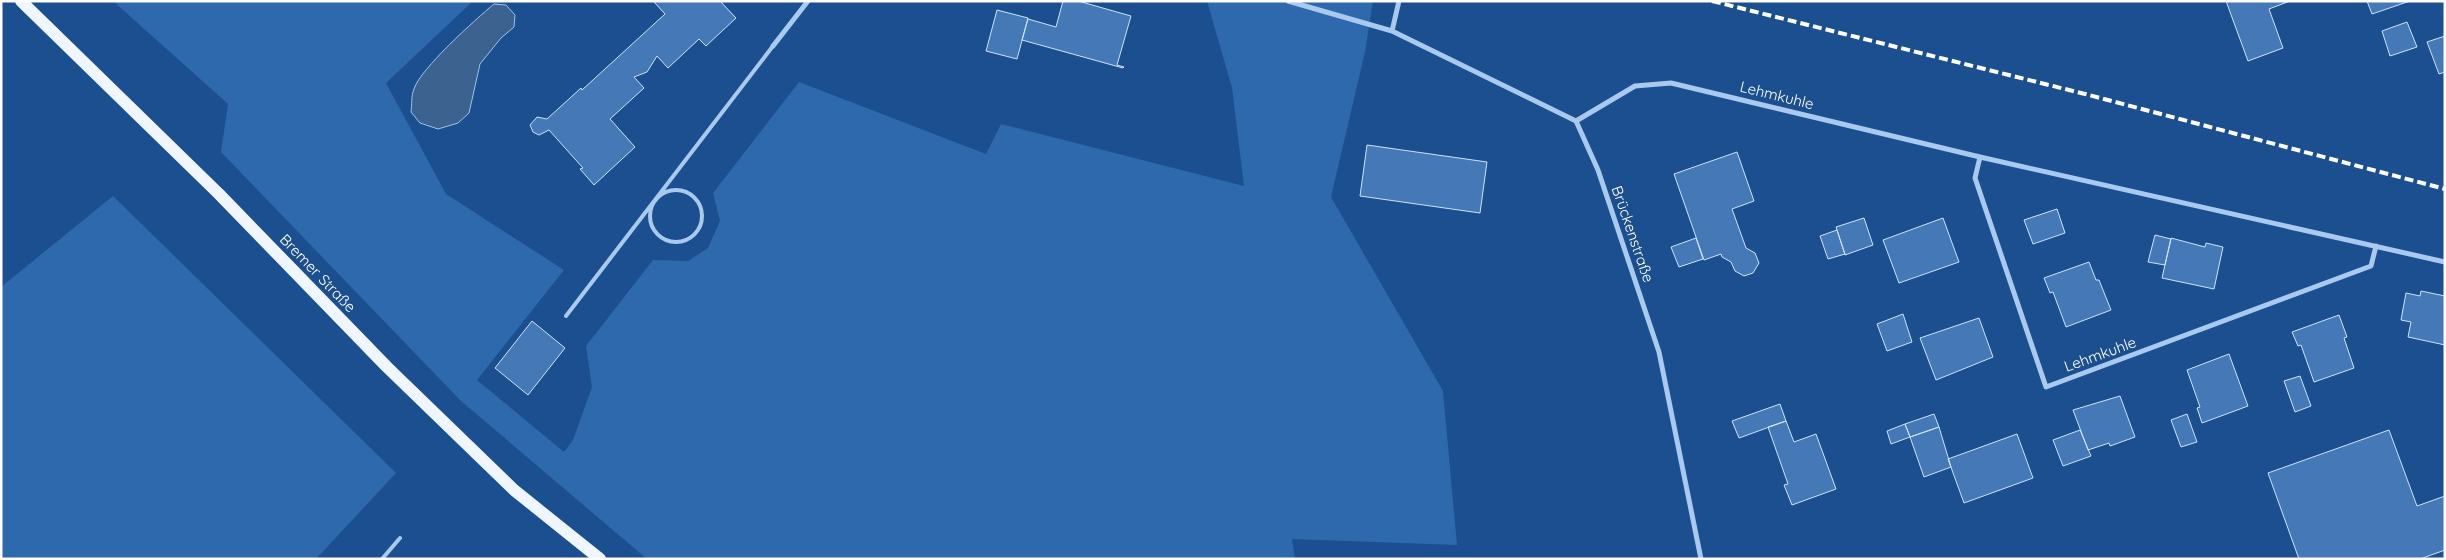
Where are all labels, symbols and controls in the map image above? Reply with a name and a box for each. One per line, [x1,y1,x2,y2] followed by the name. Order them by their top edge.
[1738,77,1816,113] street label: Lehmkuhle
[1608,183,1658,285] street label: Brückenstraße
[276,230,360,316] street label: Bremer Straße
[2061,332,2139,376] street label: Lehmkuhle

